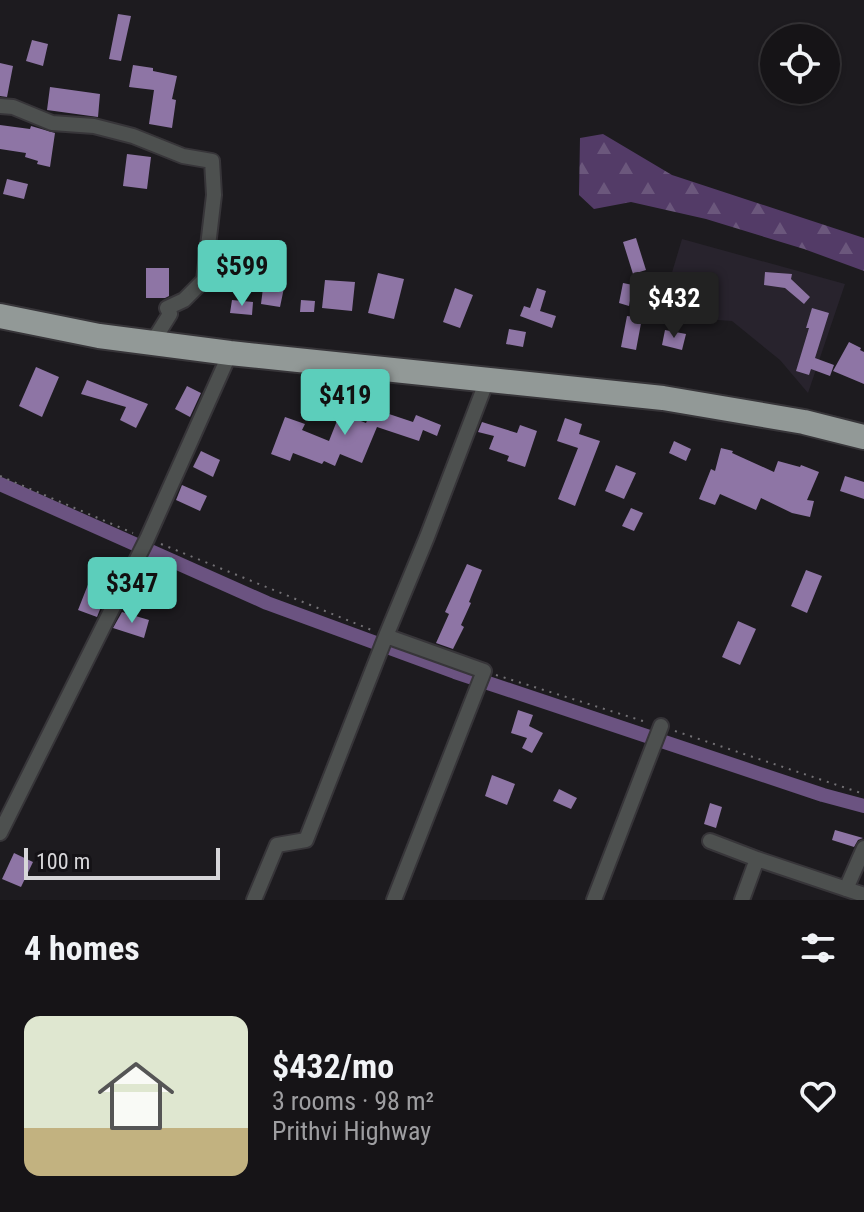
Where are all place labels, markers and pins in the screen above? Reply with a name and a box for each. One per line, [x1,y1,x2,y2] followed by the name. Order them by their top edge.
[195,240,289,308] pin: $599
[627,272,721,340] pin: $432
[298,369,392,437] pin: $419
[85,557,179,625] pin: $347

